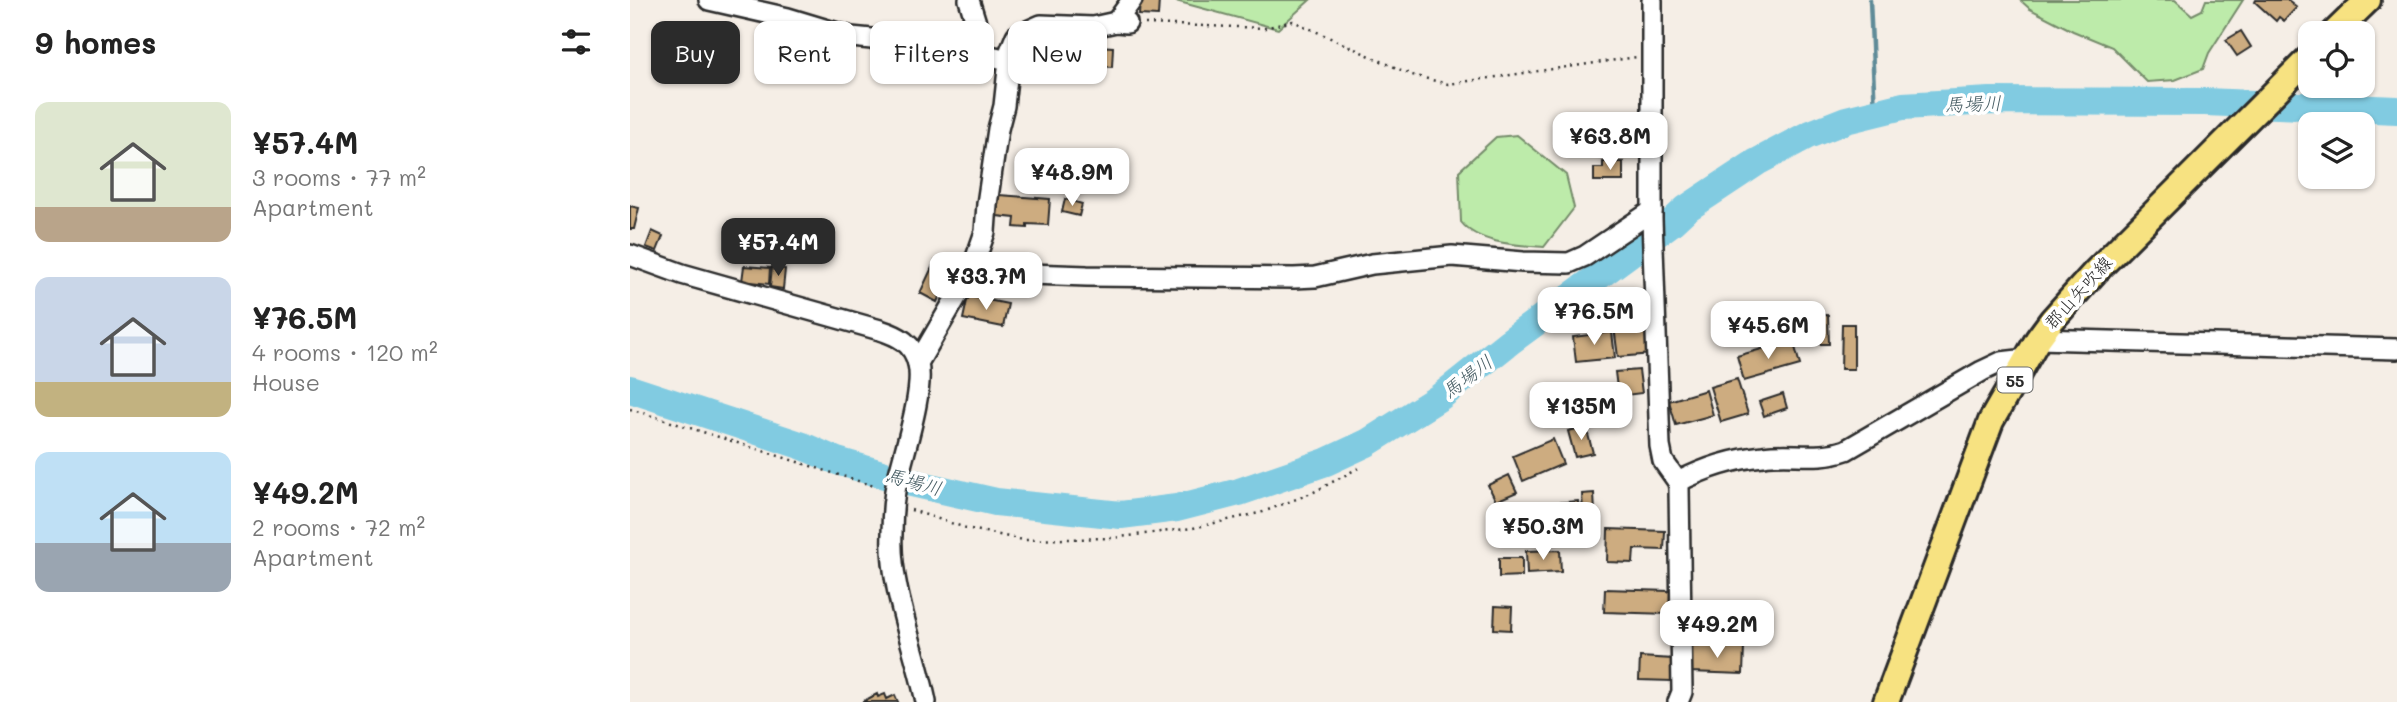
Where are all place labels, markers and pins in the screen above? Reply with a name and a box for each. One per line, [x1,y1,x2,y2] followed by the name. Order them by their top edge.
[1553,113,1667,172] pin: ¥63.8M
[1015,148,1129,208] pin: ¥48.9M
[721,218,835,278] pin: ¥57.4M
[929,252,1043,312] pin: ¥33.7M
[1537,288,1651,347] pin: ¥76.5M
[1711,302,1825,361] pin: ¥45.6M
[1532,382,1630,442] pin: ¥135M
[1486,503,1600,562] pin: ¥50.3M
[1660,600,1774,660] pin: ¥49.2M

